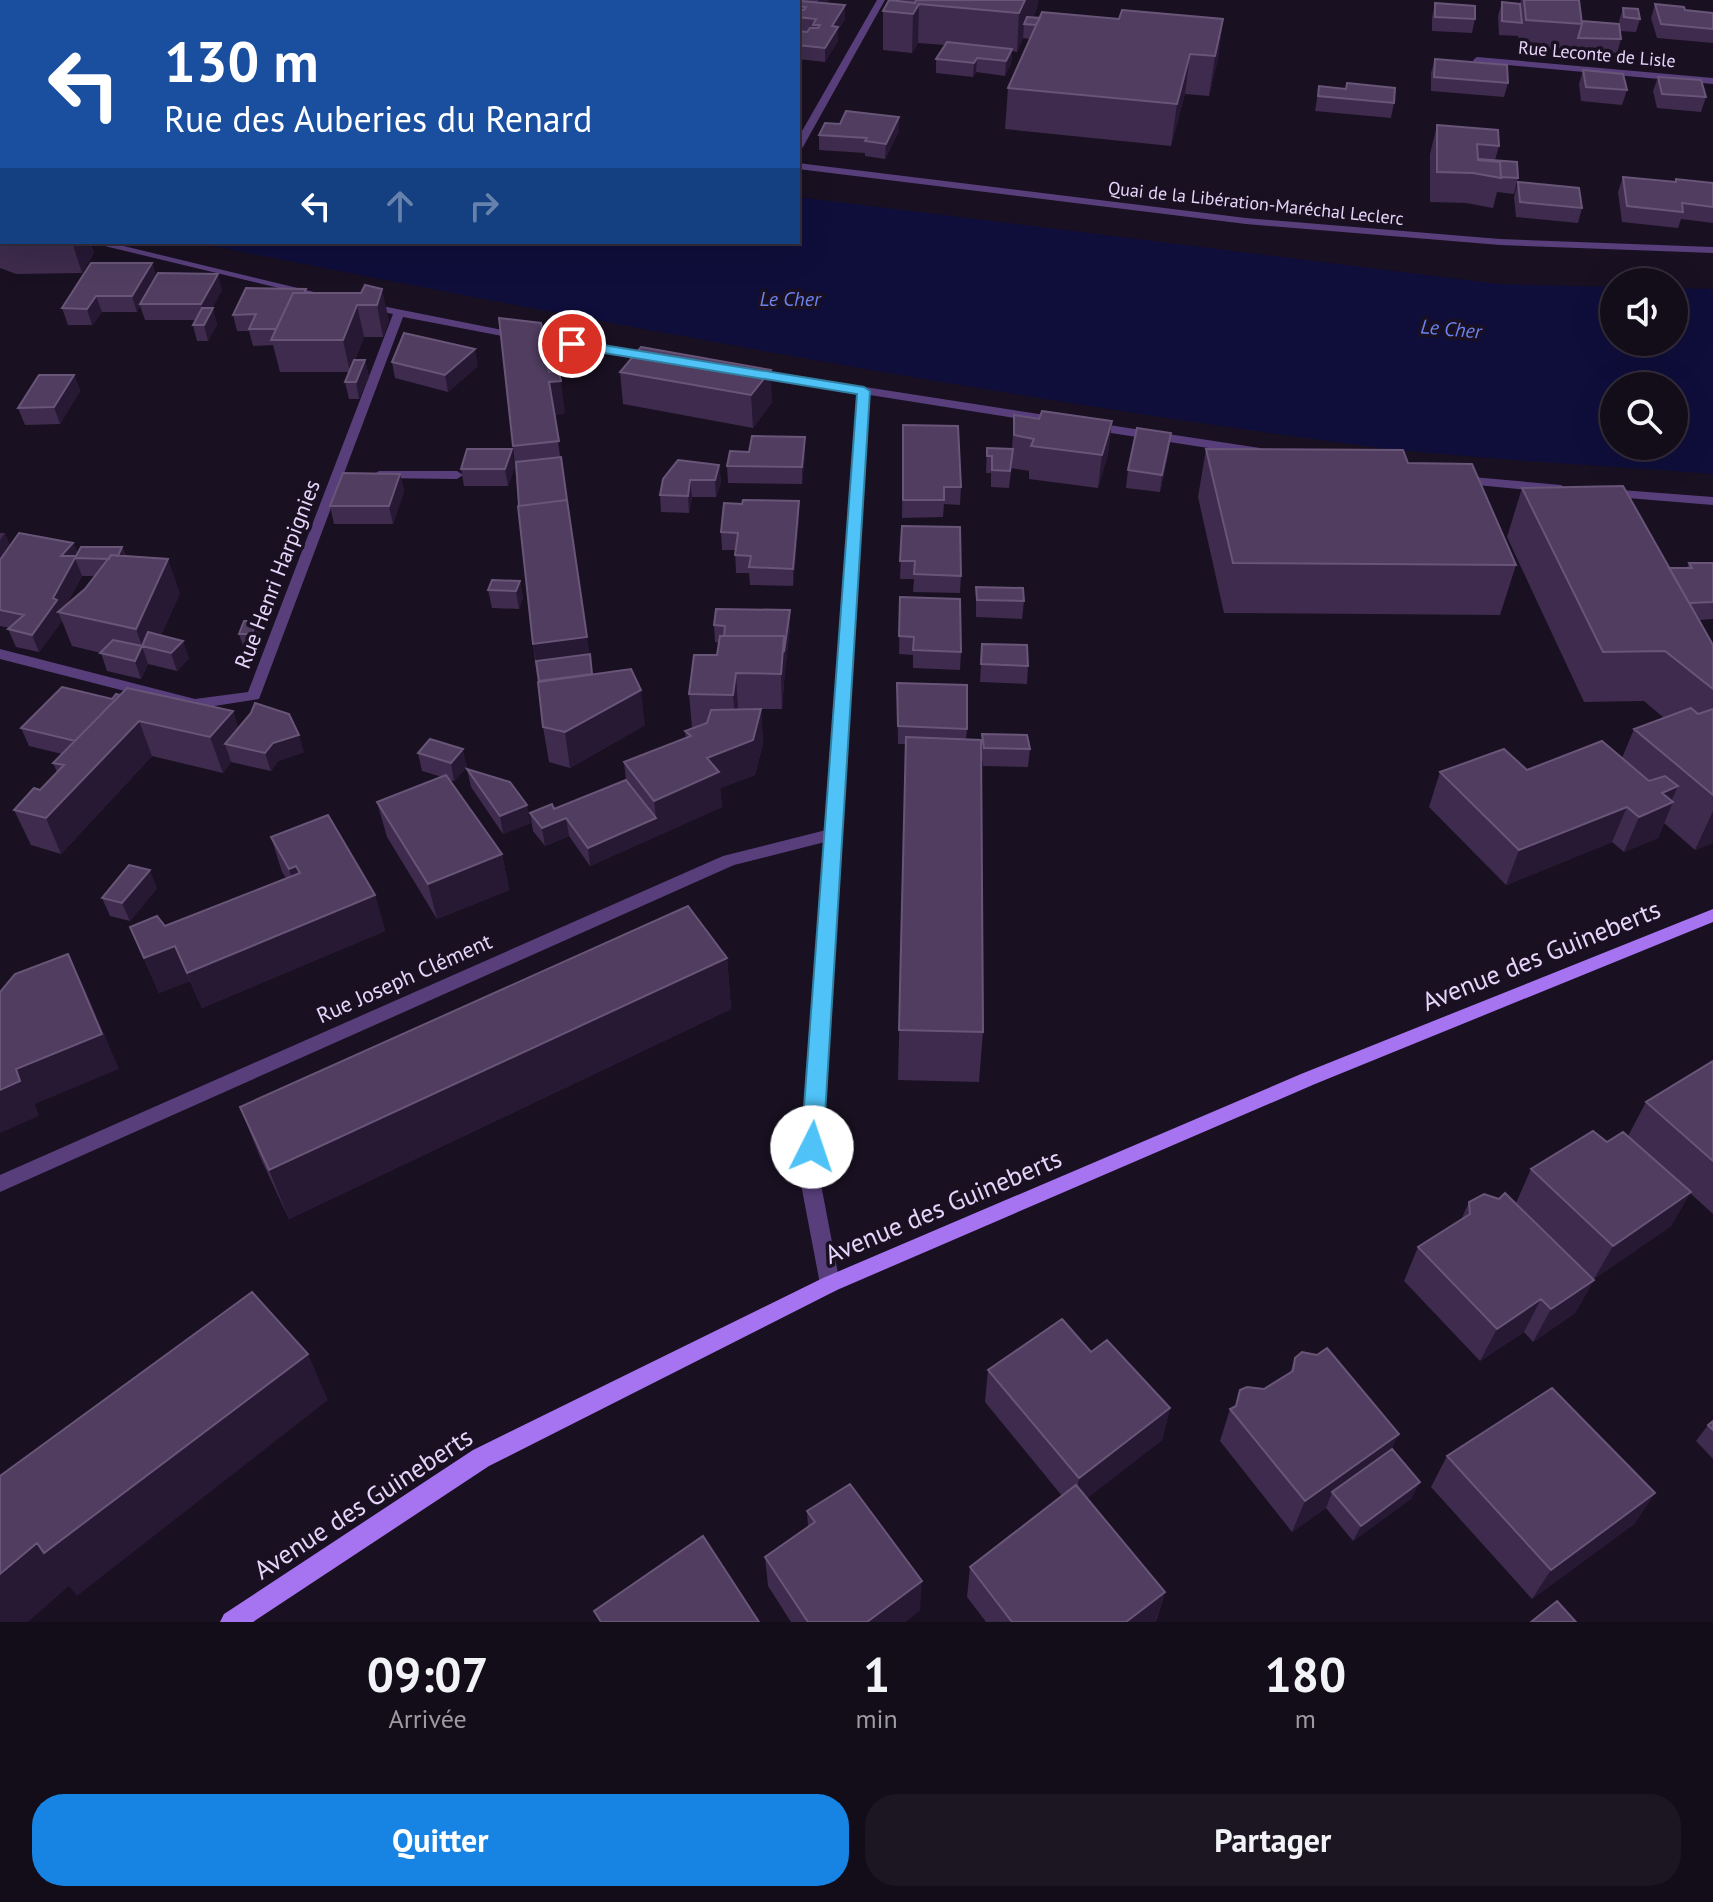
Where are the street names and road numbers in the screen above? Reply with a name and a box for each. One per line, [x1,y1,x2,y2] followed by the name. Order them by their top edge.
[1517,36,1677,72] street label: Rue Leconte de Lisle
[1107,176,1405,230] street label: Quai de la Libération-Maréchal Leclerc
[228,476,326,672] street label: Rue Henri Harpignies
[1417,892,1665,1018] street label: Avenue des Guineberts
[312,927,496,1029] street label: Rue Joseph Clément
[820,1141,1066,1271] street label: Avenue des Guineberts
[247,1420,479,1586] street label: Avenue des Guineberts

